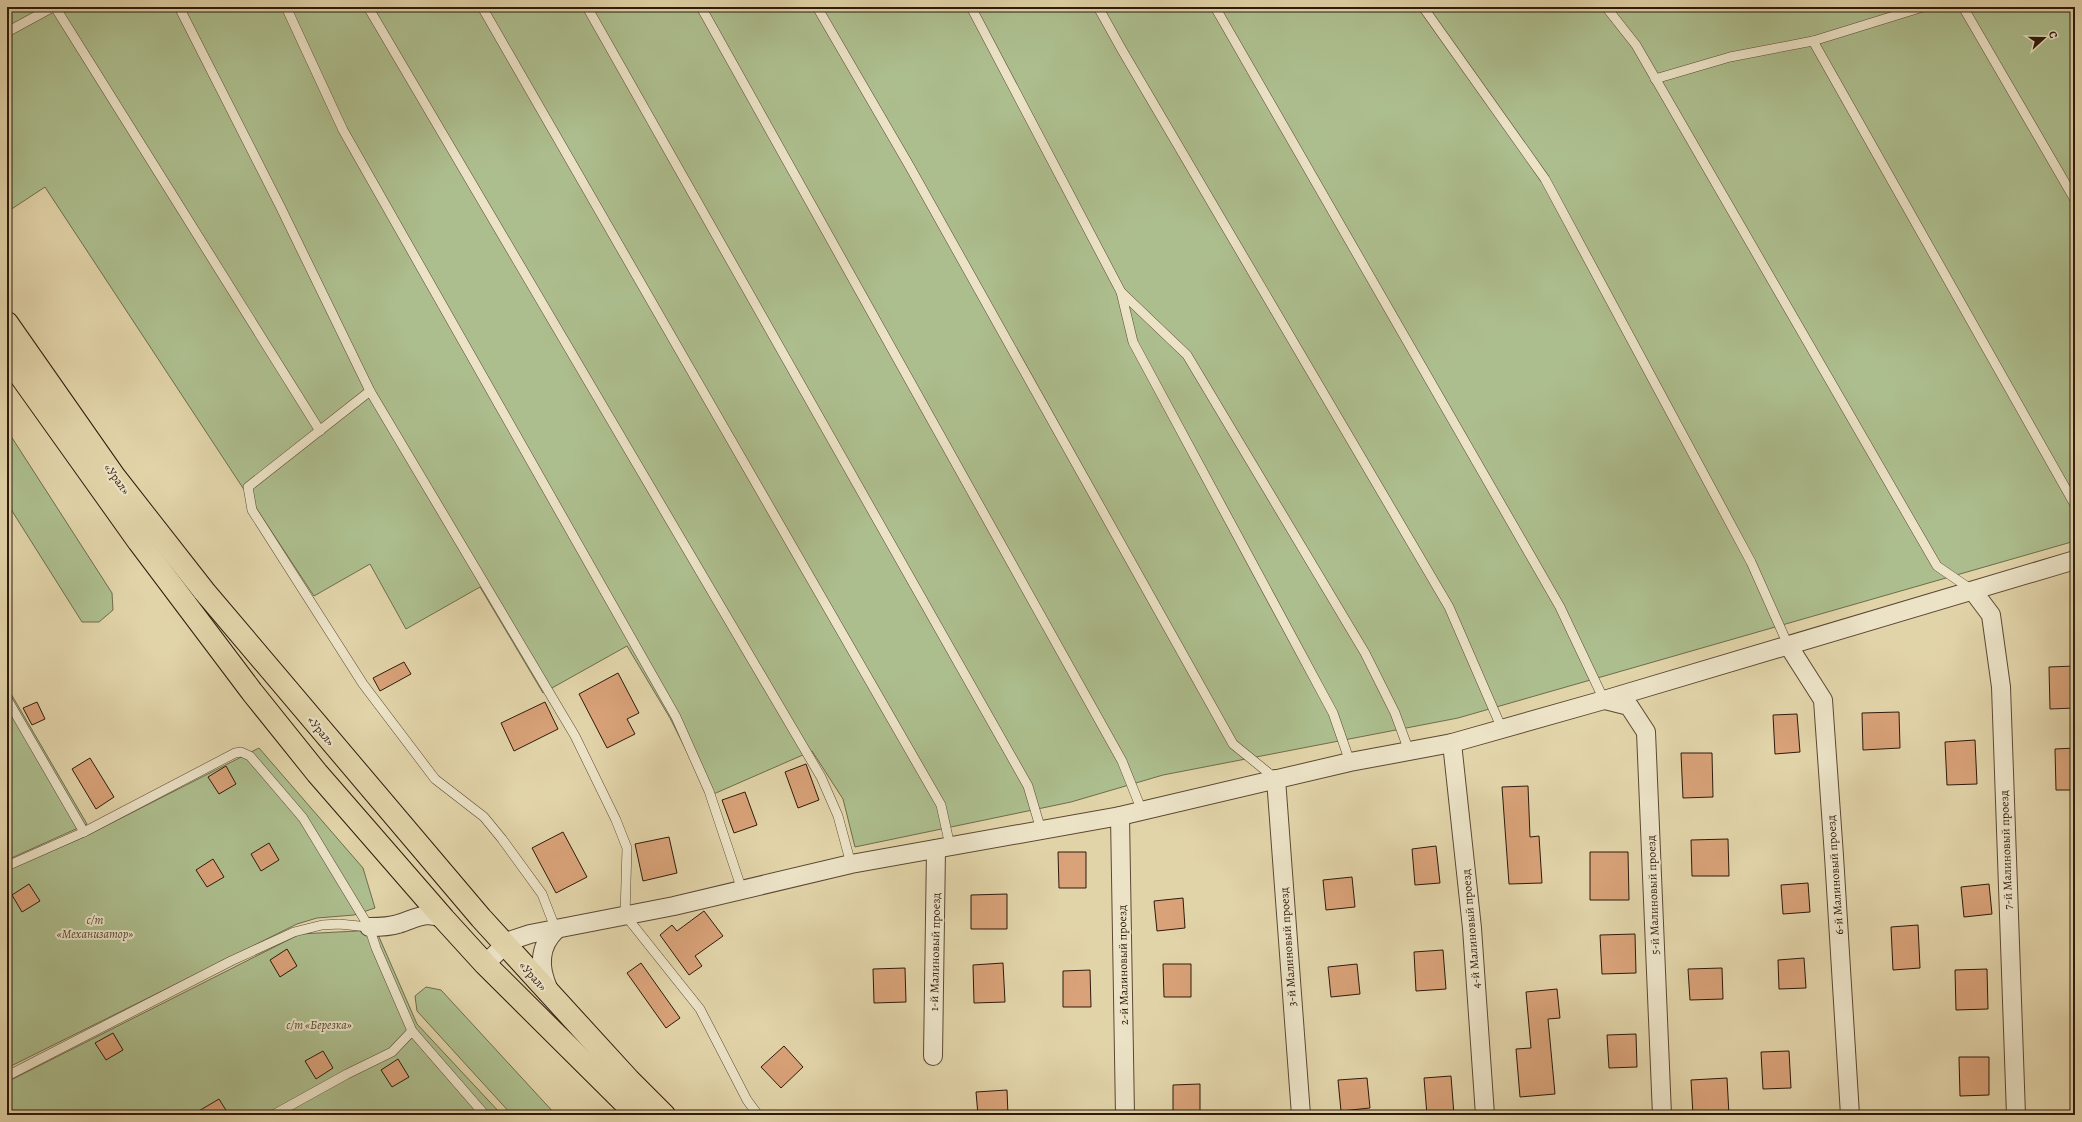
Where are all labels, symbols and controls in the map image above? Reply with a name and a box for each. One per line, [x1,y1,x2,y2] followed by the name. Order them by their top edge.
[2024,18,2064,58] north arrow
[2045,29,2061,41] text: С
[100,460,134,498] street label: «Урал»
[304,713,338,749] street label: «Урал»
[1996,790,2016,910] street label: 7-й Малиновый проезд
[1823,814,1847,935] street label: 6-й Малиновый проезд
[1643,835,1663,955] street label: 5-й Малиновый проезд
[1458,868,1484,989] street label: 4-й Малиновый проезд
[1276,887,1300,1007] street label: 3-й Малиновый проезд
[926,893,944,1011] street label: 1-й Малиновый проезд
[1114,905,1132,1025] street label: 2-й Малиновый проезд
[57,912,133,942] park label: с/т «Механизатор»
[516,958,550,994] street label: «Урал»
[286,1017,352,1033] park label: с/т «Березка»

